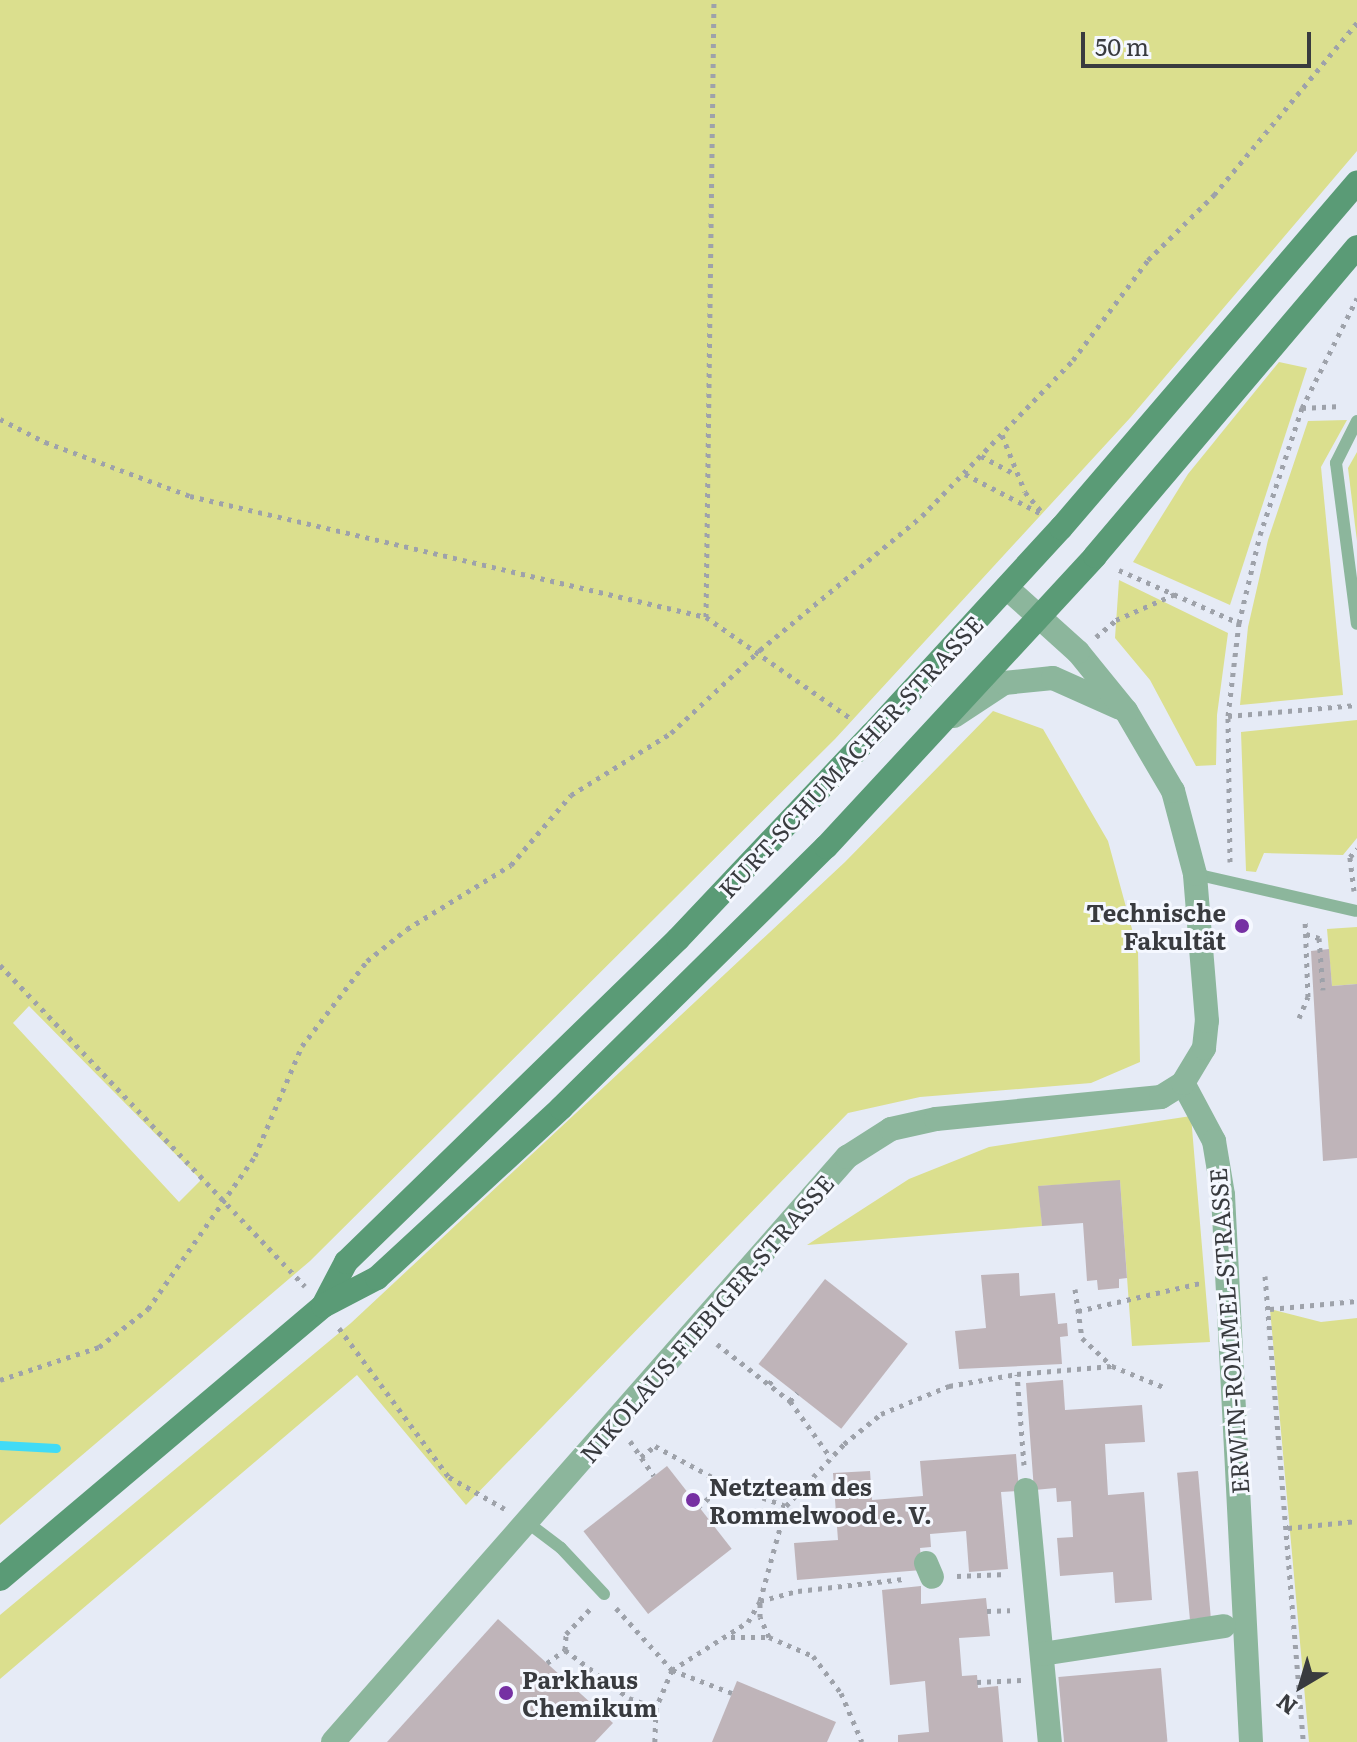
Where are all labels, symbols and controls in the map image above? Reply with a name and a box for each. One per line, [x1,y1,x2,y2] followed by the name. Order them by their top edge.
[1085,16,1315,66] scale bar
[1095,28,1149,63] text: 50 m
[712,609,988,903] street label: KURT-SCHUMACHER-STRASSE
[1086,898,1226,954] place label: Technische Fakultät
[1233,917,1251,935] marker: Technische Fakultät
[1202,1167,1254,1495] street label: ERWIN-ROMMEL-STRASSE
[573,1168,839,1468] street label: NIKOLAUS-FIEBIGER-STRASSE
[709,1472,932,1528] place label: Netzteam des Rommelwood e. V.
[684,1491,702,1509] marker: Netzteam des Rommelwood e. V.
[1261,1646,1341,1726] north arrow
[522,1665,657,1721] place label: Parkhaus Chemikum
[497,1684,515,1702] marker: Parkhaus Chemikum
[1268,1687,1303,1724] text: N

